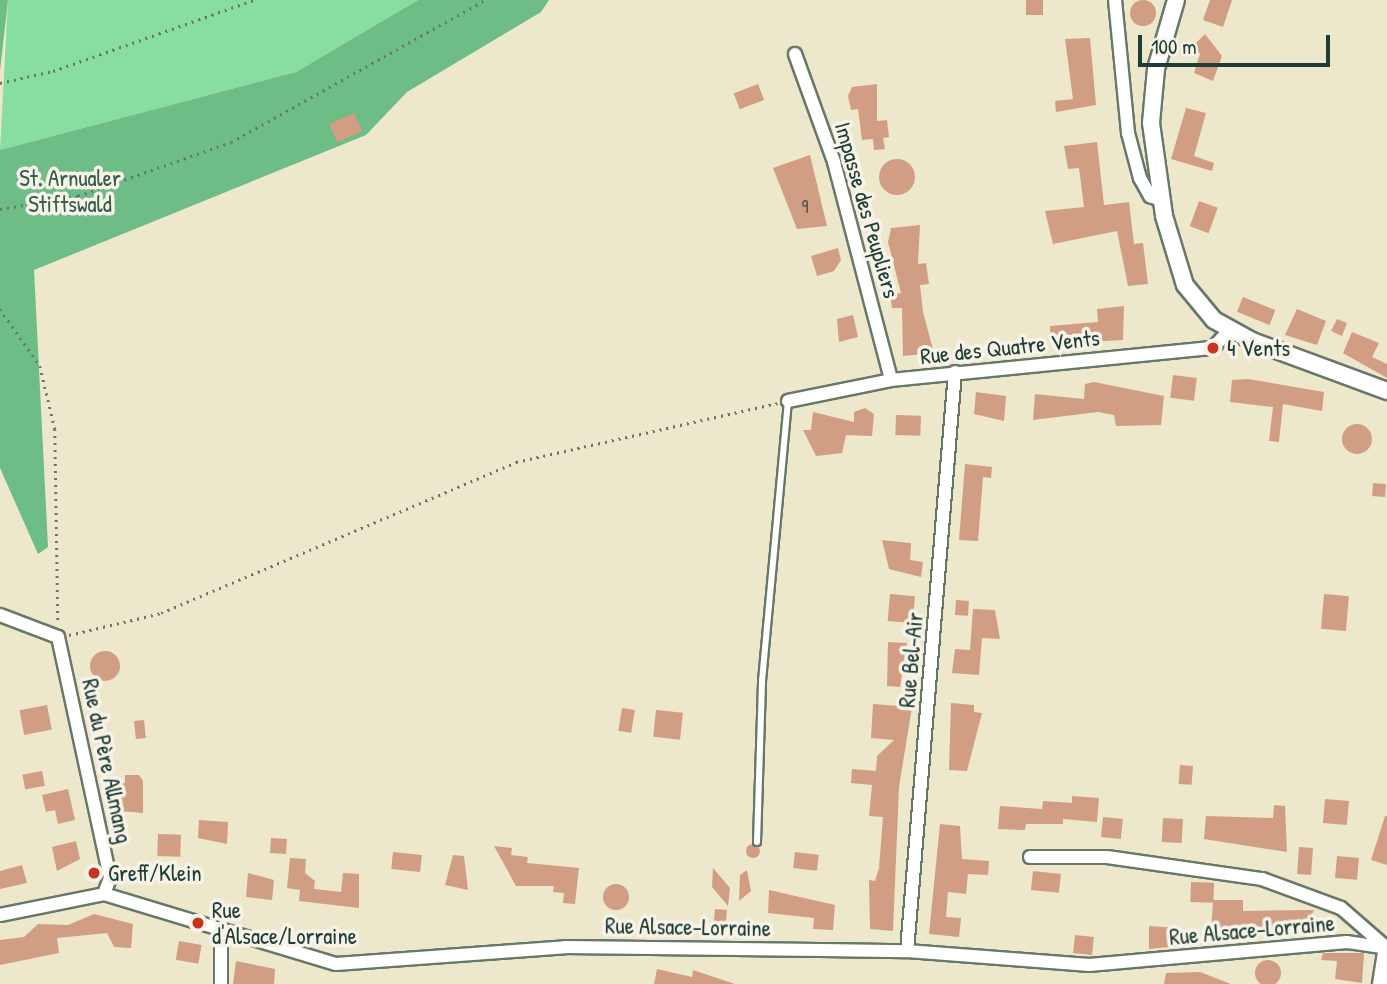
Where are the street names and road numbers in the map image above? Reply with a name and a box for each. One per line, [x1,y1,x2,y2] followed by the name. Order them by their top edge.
[829,119,905,301] street label: Impasse des Peupliers
[919,324,1101,370] street label: Rue des Quatre Vents
[893,611,929,709] street label: Rue Bel-Air
[76,676,138,846] street label: Rue du Père Allmang
[1168,909,1336,951] street label: Rue Alsace-Lorraine
[605,912,771,942] street label: Rue Alsace-Lorraine

